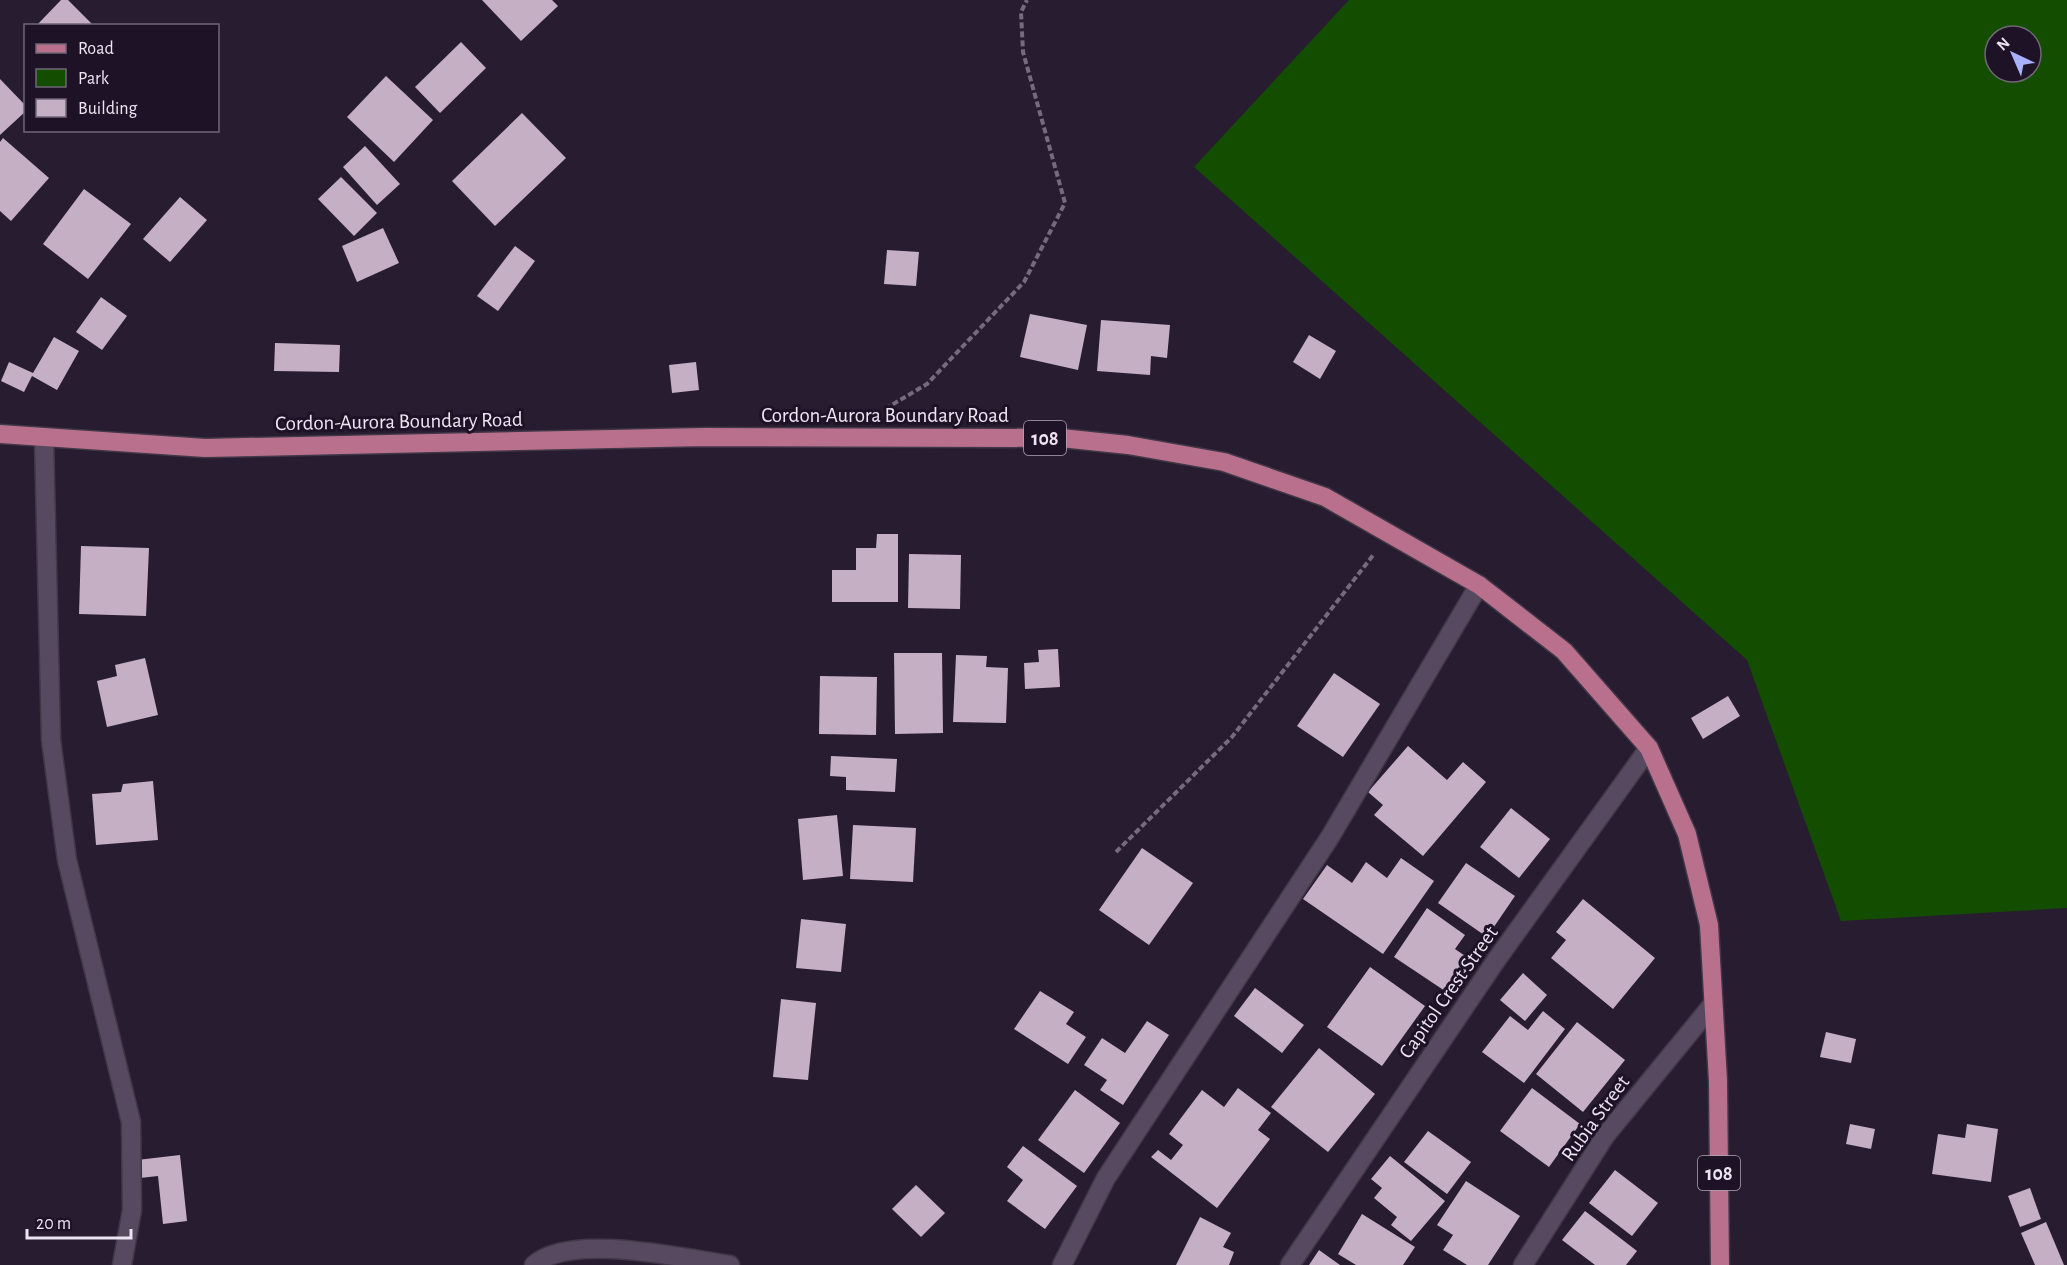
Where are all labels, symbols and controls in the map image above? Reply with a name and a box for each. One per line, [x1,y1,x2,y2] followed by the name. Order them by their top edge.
[24,24,219,132] legend
[1983,24,2043,84] north arrow
[1994,34,2013,54] text: N
[78,40,114,58] text: Road
[78,70,110,88] text: Park
[78,100,138,118] text: Building
[761,405,1009,426] street label: Cordon-Aurora Boundary Road
[275,409,523,434] street label: Cordon-Aurora Boundary Road
[1024,421,1066,455] road number: 108
[1395,922,1502,1062] street label: Capitol Crest Street
[1557,1071,1634,1165] street label: Rubia Street
[1698,1156,1740,1190] road number: 108
[27,1202,130,1240] scale bar
[36,1215,71,1233] text: 20 m

